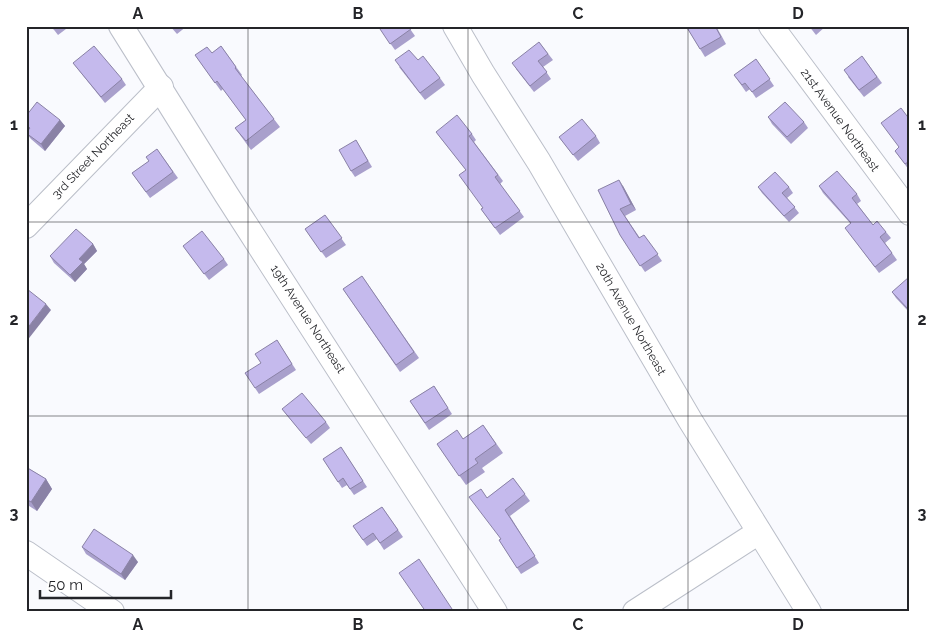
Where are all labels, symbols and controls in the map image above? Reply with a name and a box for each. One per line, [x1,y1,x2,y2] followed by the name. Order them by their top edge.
[133,4,144,23] text: A
[353,4,364,23] text: B
[573,4,584,23] text: C
[792,4,804,23] text: D
[798,66,882,174] street label: 21st Avenue Northeast
[49,111,137,201] street label: 3rd Street Northeast
[10,115,18,134] text: 1
[918,115,926,134] text: 1
[593,260,669,378] street label: 20th Avenue Northeast
[268,262,348,376] street label: 19th Avenue Northeast
[9,310,19,329] text: 2
[917,310,927,329] text: 2
[10,504,19,523] text: 3
[918,504,927,523] text: 3
[40,568,171,600] scale bar
[48,576,83,594] text: 50 m
[133,615,144,634] text: A
[353,615,364,634] text: B
[573,615,584,634] text: C
[792,615,804,634] text: D

